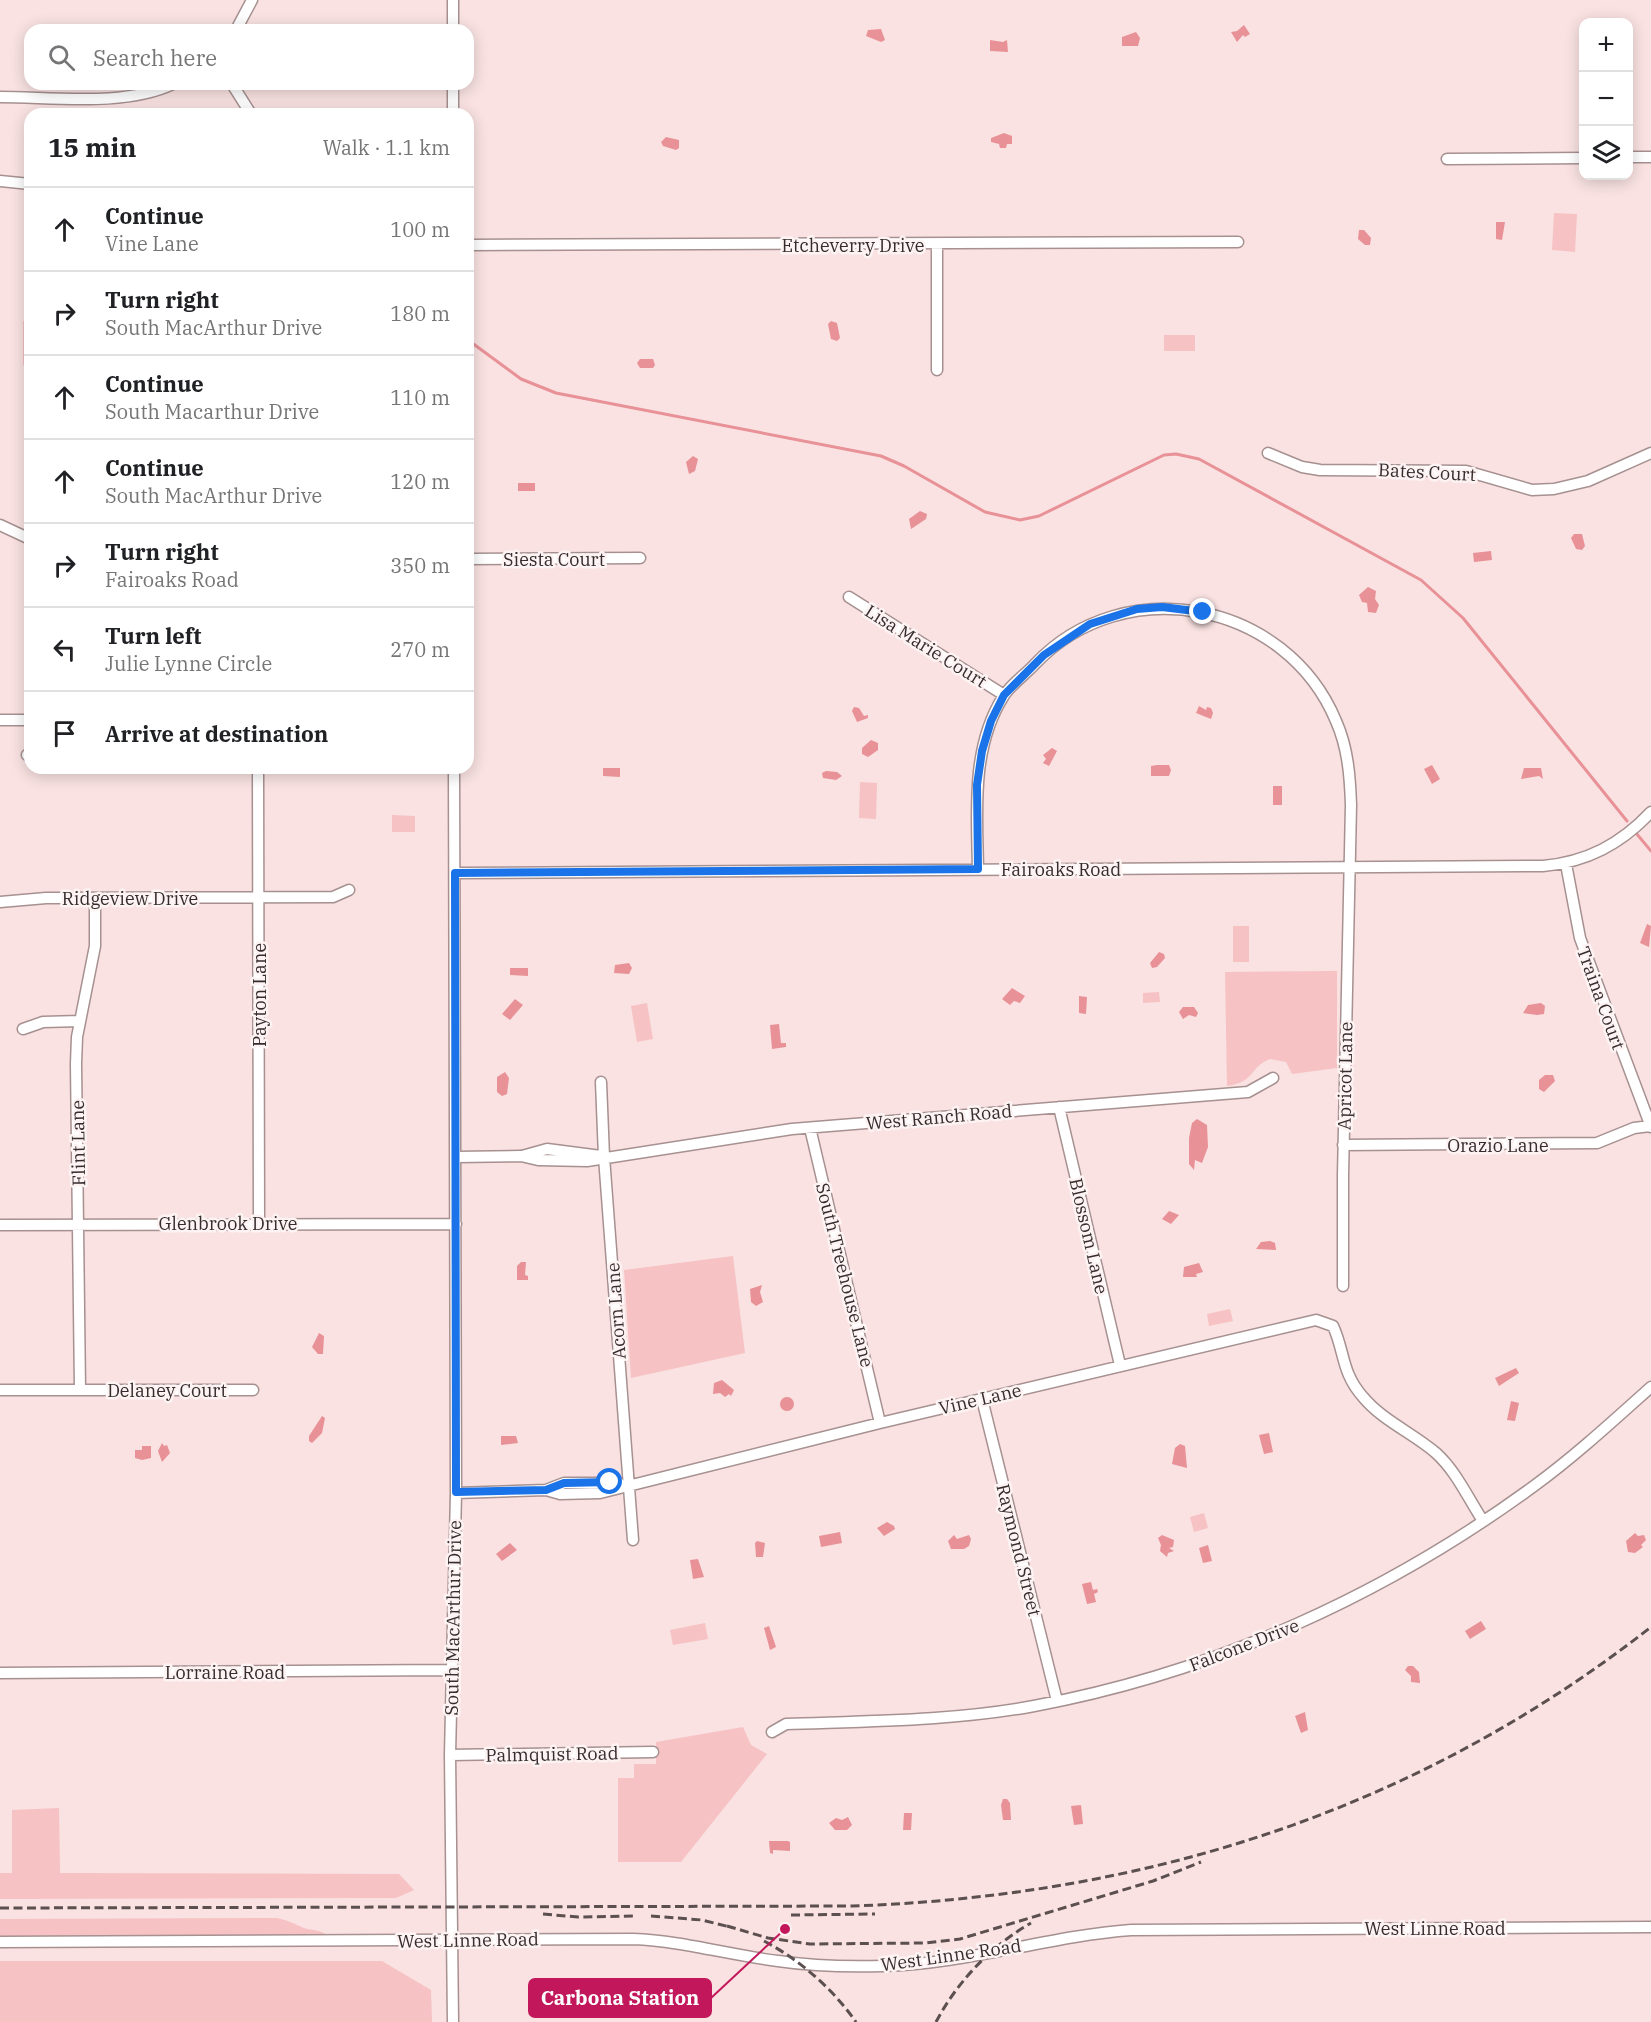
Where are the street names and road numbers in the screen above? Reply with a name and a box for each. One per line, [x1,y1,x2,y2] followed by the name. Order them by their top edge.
[782,234,924,257] street label: Etcheverry Drive
[1377,458,1477,486] street label: Bates Court
[503,548,605,571] street label: Siesta Court
[861,599,991,693] street label: Lisa Marie Court
[1001,858,1121,881] street label: Fairoaks Road
[62,887,198,910] street label: Ridgeview Drive
[248,943,271,1047] street label: Payton Lane
[1572,943,1630,1053] street label: Traina Court
[1333,1022,1357,1130] street label: Apricot Lane
[865,1099,1013,1135] street label: West Ranch Road
[66,1100,90,1186] street label: Flint Lane
[1447,1134,1549,1157] street label: Orazio Lane
[1064,1176,1114,1296] street label: Blossom Lane
[811,1180,879,1370] street label: South Treehouse Lane
[159,1212,297,1235] street label: Glenbrook Drive
[601,1262,631,1360] street label: Acorn Lane
[936,1378,1024,1420] street label: Vine Lane
[107,1379,227,1402] street label: Delaney Court
[991,1481,1047,1619] street label: Raymond Street
[440,1520,466,1716] street label: South MacArthur Drive
[1186,1614,1302,1676] street label: Falcone Drive
[165,1661,285,1684] street label: Lorraine Road
[485,1741,619,1767] street label: Palmquist Road
[1364,1917,1506,1940] street label: West Linne Road
[397,1927,539,1953] street label: West Linne Road
[879,1934,1023,1976] street label: West Linne Road

